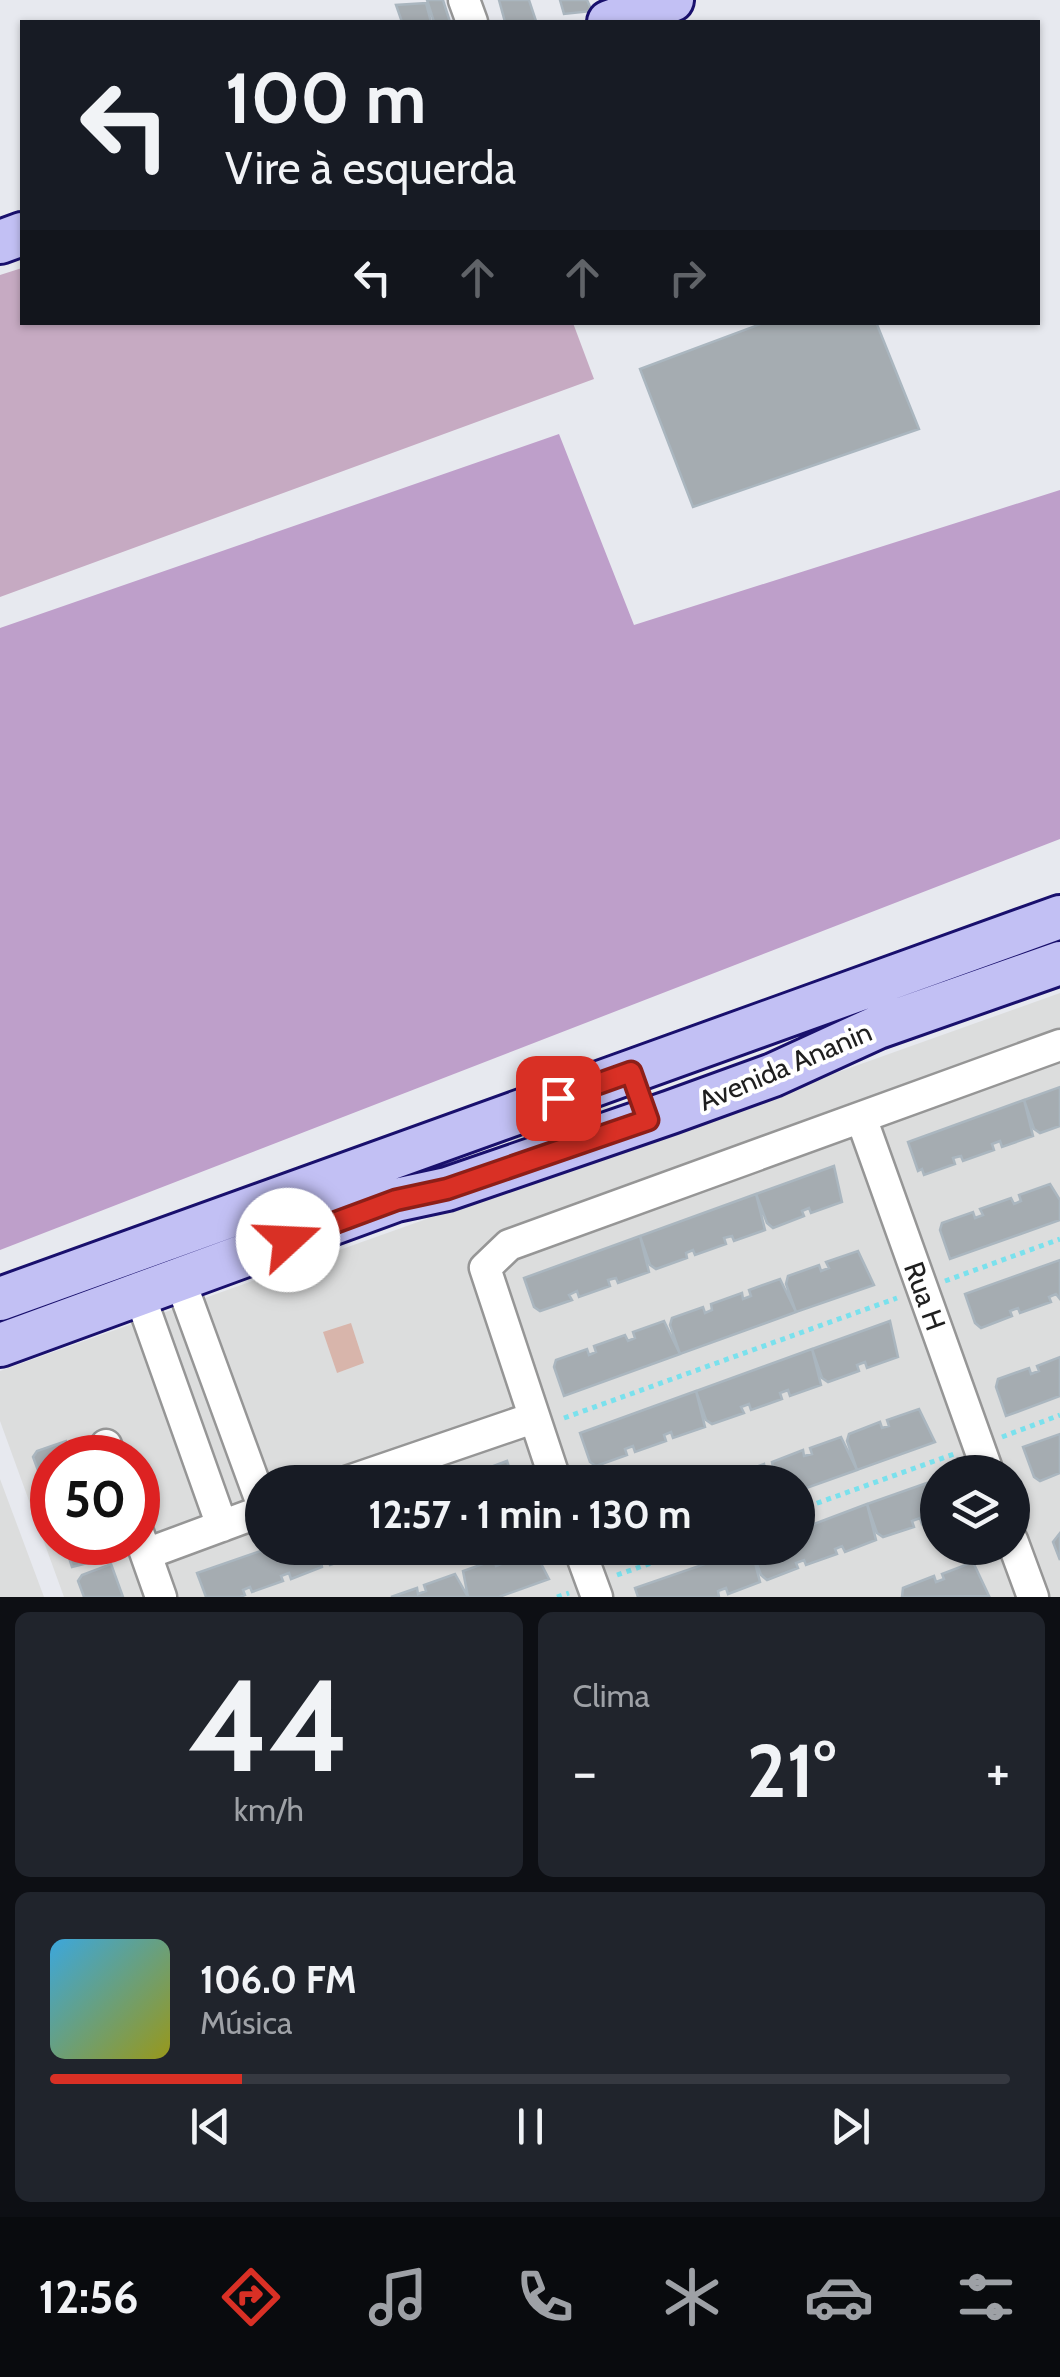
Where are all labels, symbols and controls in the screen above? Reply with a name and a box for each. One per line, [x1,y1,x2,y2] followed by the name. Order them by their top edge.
[225,55,426,141] text: 100 m
[60,60,190,190] icon: left
[225,141,516,195] text: Vire à esquerda
[345,250,400,305] icon: left
[450,250,505,305] icon: ahead
[555,250,610,305] icon: ahead
[660,250,715,305] icon: right
[693,1014,877,1118] street label: Avenida Ananin
[516,1056,601,1141] pin
[531,1071,586,1126] icon: arrive
[236,1188,340,1292] position arrow
[897,1257,953,1335] street label: Rua H
[30,1435,160,1565] speed limit sign: 50
[920,1455,1030,1565] map controls
[920,1455,1030,1565] button: layers
[369,1491,691,1538] text: 12:57 · 1 min · 130 m
[188,1646,349,1804] text: 44
[573,1676,650,1715] text: Clima
[747,1725,836,1816] text: 21°
[573,1738,597,1805] text: −
[986,1738,1010,1805] text: +
[234,1790,304,1829] text: km/h
[200,1956,357,2003] text: 106.0 FM
[200,2003,292,2042] text: Música
[183,2099,238,2154] icon: previous
[503,2099,558,2154] icon: pause
[823,2099,878,2154] icon: next
[216,2262,286,2332] icon: directions
[363,2262,433,2332] icon: music
[510,2262,580,2332] icon: phone
[657,2262,727,2332] icon: climate
[804,2262,874,2332] icon: car
[951,2262,1021,2332] icon: filters
[39,2270,138,2324] text: 12:56

